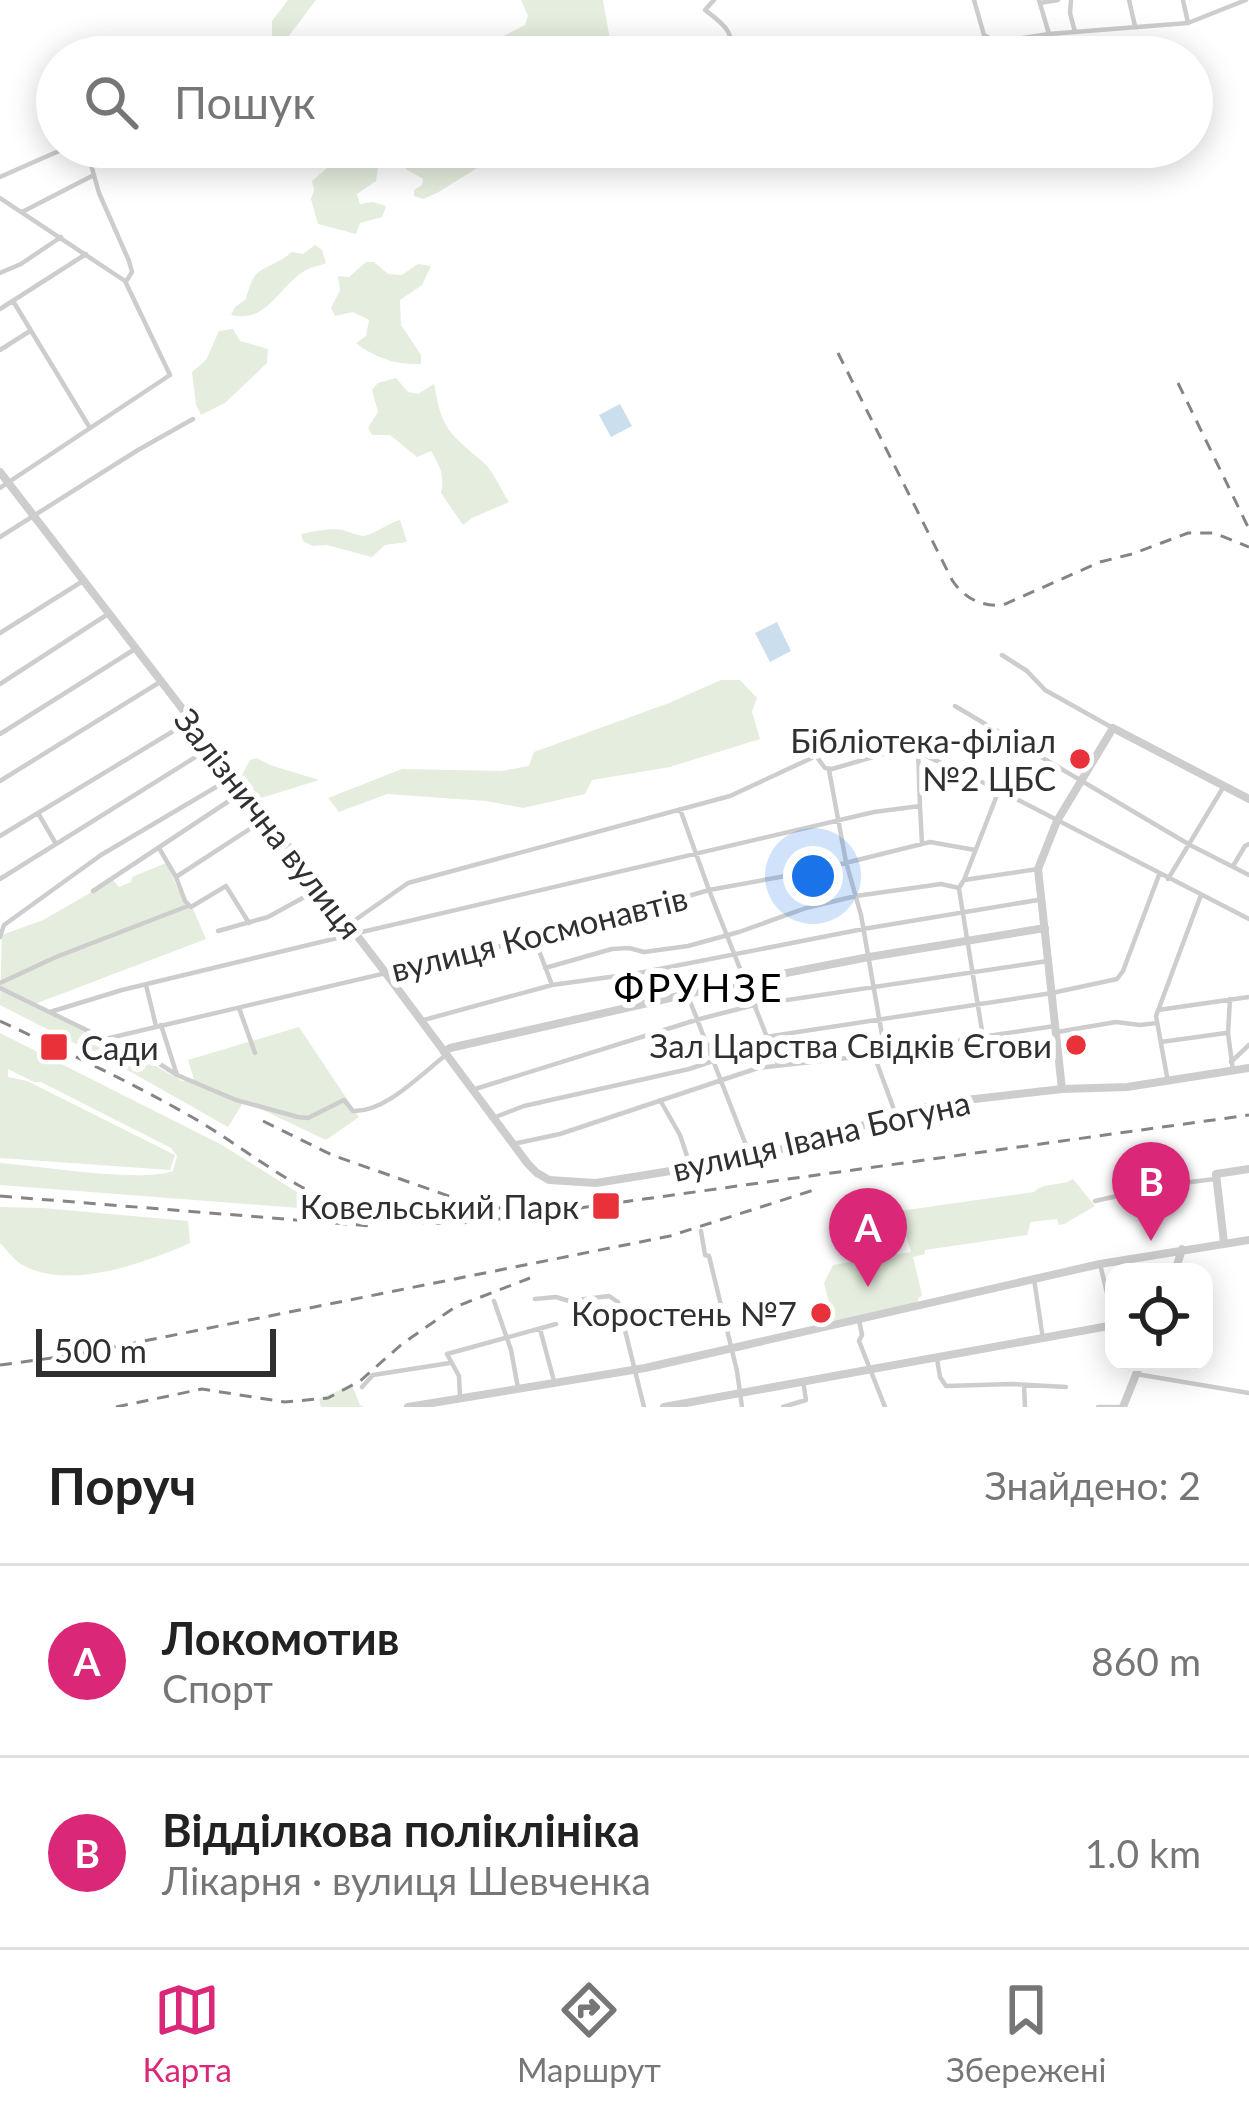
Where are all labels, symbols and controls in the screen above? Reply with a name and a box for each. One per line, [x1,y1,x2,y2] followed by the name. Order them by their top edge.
[36,36,1213,168] search box
[78,69,144,135] icon: search
[174,75,315,129] text: Пошук
[167,700,371,946] street label: Залізнична вулиця
[790,720,1056,798] place label: Бібліотека-філіал №2 ЦБС
[1067,746,1093,772] marker: Бібліотека-філіал №2 ЦБС
[783,846,843,906] your location
[387,877,691,989] street label: вулиця Космонавтів
[613,964,785,1010] district label: ФРУНЗЕ
[650,1025,1052,1065] place label: Зал Царства Свідків Єгови
[81,1027,159,1067] place label: Сади
[38,1031,70,1063] marker: Сади
[1063,1032,1089,1058] marker: Зал Царства Свідків Єгови
[668,1081,974,1189] street label: вулиця Івана Богуна
[1112,1142,1190,1241] pin: B
[300,1186,579,1226] place label: Ковельський Парк
[829,1188,907,1287] pin: A
[590,1190,622,1222] marker: Ковельський Парк
[1105,1263,1213,1371] map controls
[1105,1263,1213,1371] button: locate
[571,1293,797,1333] place label: Коростень №7
[808,1300,834,1326] marker: Коростень №7
[36,1323,276,1376] scale bar
[54,1330,147,1370] text: 500 m
[48,1455,197,1516] text: Поруч
[984,1462,1201,1508] text: Знайдено: 2
[162,1611,399,1665] text: Локомотив
[73,1638,101,1684] text: A
[1091,1638,1201,1684] text: 860 m
[162,1665,273,1711] text: Спорт
[162,1803,640,1857] text: Відділкова поліклініка
[74,1830,100,1876] text: B
[1085,1830,1201,1876] text: 1.0 km
[162,1857,651,1903] text: Лікарня · вулиця Шевченка
[143,1977,232,2089] tab: Карта
[517,1977,661,2089] tab: Маршрут
[946,1977,1106,2089] tab: Збережені

